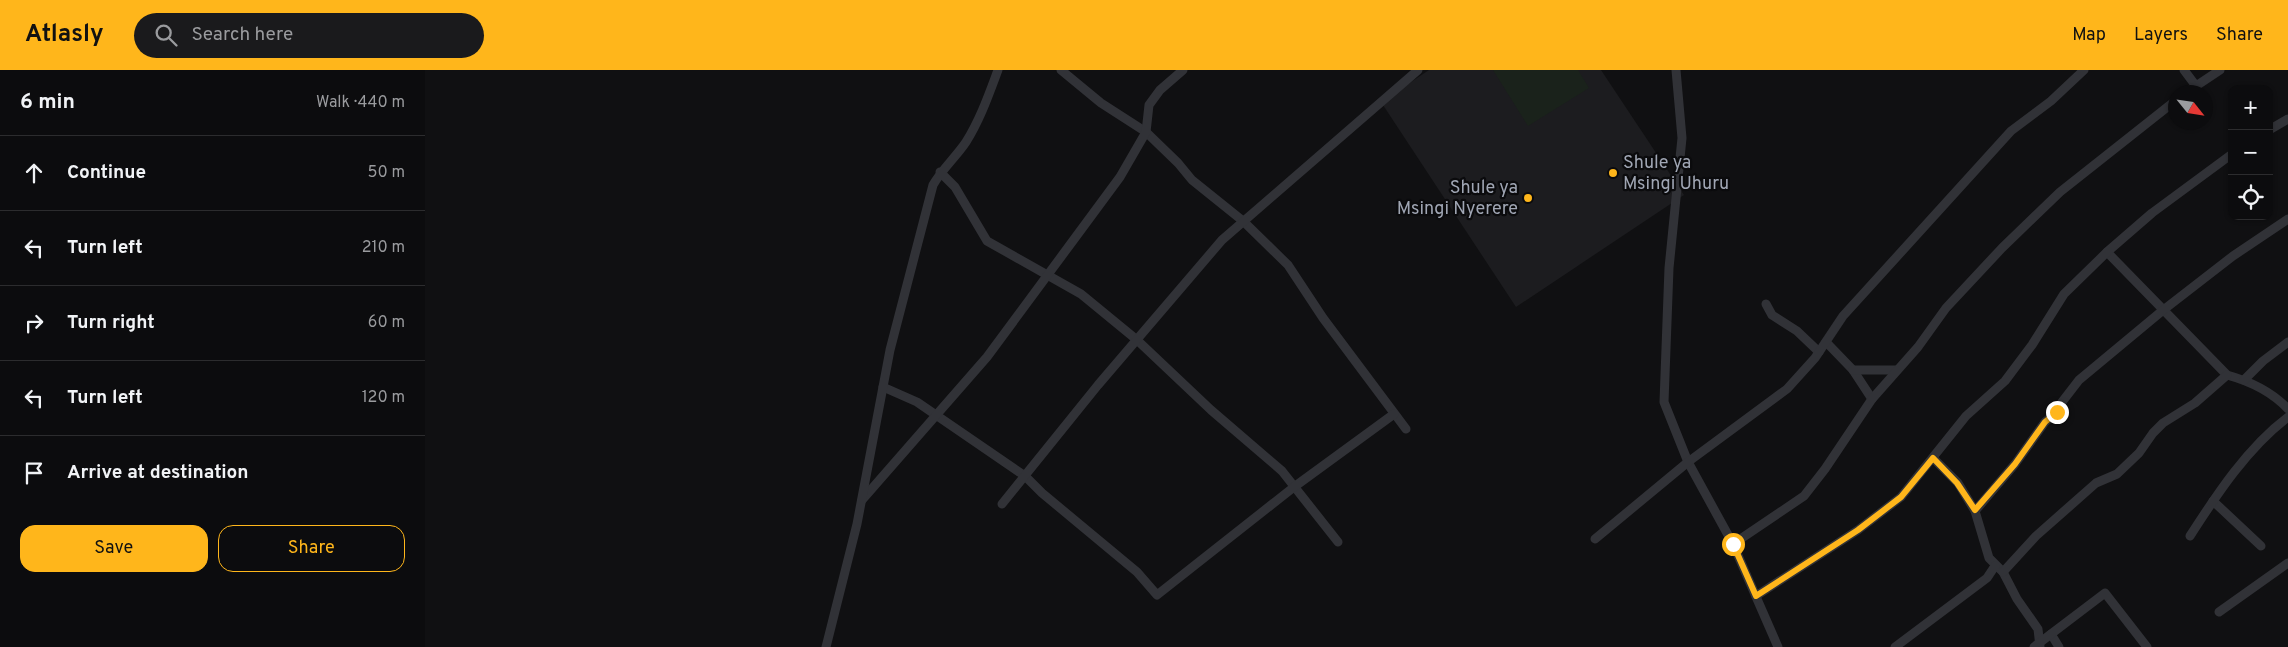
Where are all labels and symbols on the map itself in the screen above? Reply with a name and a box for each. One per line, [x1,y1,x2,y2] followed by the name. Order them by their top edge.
[2168,85,2213,130] north arrow
[1623,152,1729,196] place label: Shule ya Msingi Uhuru
[1607,167,1619,179] marker: Shule ya Msingi Uhuru
[1397,177,1518,221] place label: Shule ya Msingi Nyerere
[1522,192,1534,204] marker: Shule ya Msingi Nyerere
[2046,401,2069,424] route end
[1722,533,1745,556] route start

